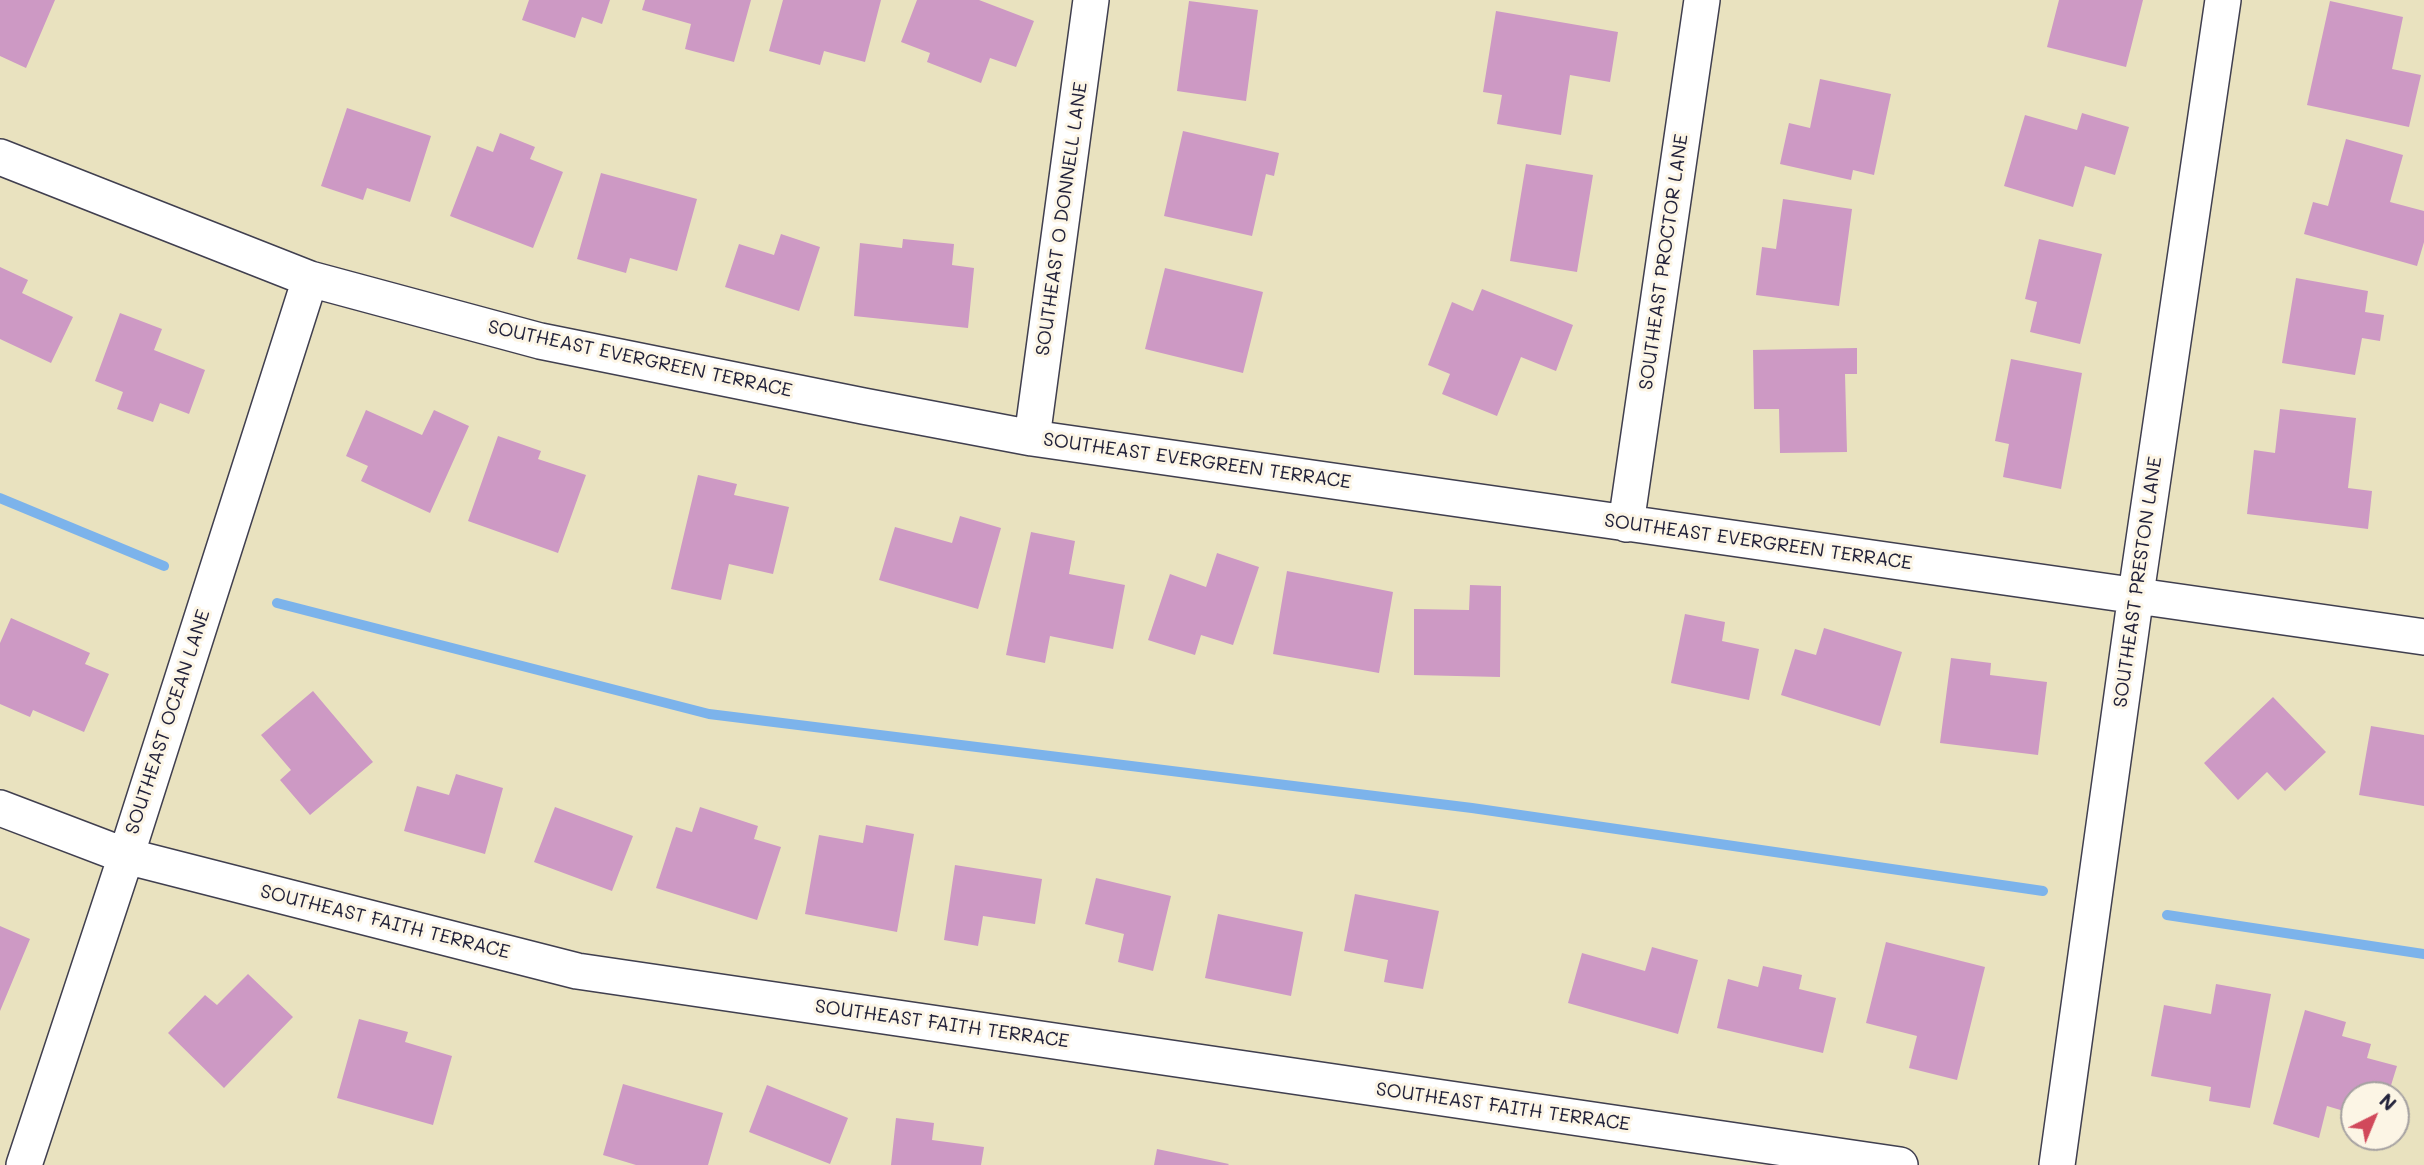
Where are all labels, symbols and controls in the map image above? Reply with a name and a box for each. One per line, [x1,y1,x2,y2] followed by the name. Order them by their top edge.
[1031,81,1093,357] street label: SOUTHEAST O DONNELL LANE
[1635,133,1693,391] street label: SOUTHEAST PROCTOR LANE
[486,316,794,402] street label: SOUTHEAST EVERGREEN TERRACE
[1042,428,1352,494] street label: SOUTHEAST EVERGREEN TERRACE
[2109,455,2167,709] street label: SOUTHEAST PRESTON LANE
[1603,509,1913,575] street label: SOUTHEAST EVERGREEN TERRACE
[121,607,215,837] street label: SOUTHEAST OCEAN LANE
[258,880,512,964] street label: SOUTHEAST FAITH TERRACE
[813,995,1071,1053] street label: SOUTHEAST FAITH TERRACE
[1374,1078,1632,1136] street label: SOUTHEAST FAITH TERRACE
[2340,1081,2410,1151] north arrow
[2374,1088,2402,1116] text: N

